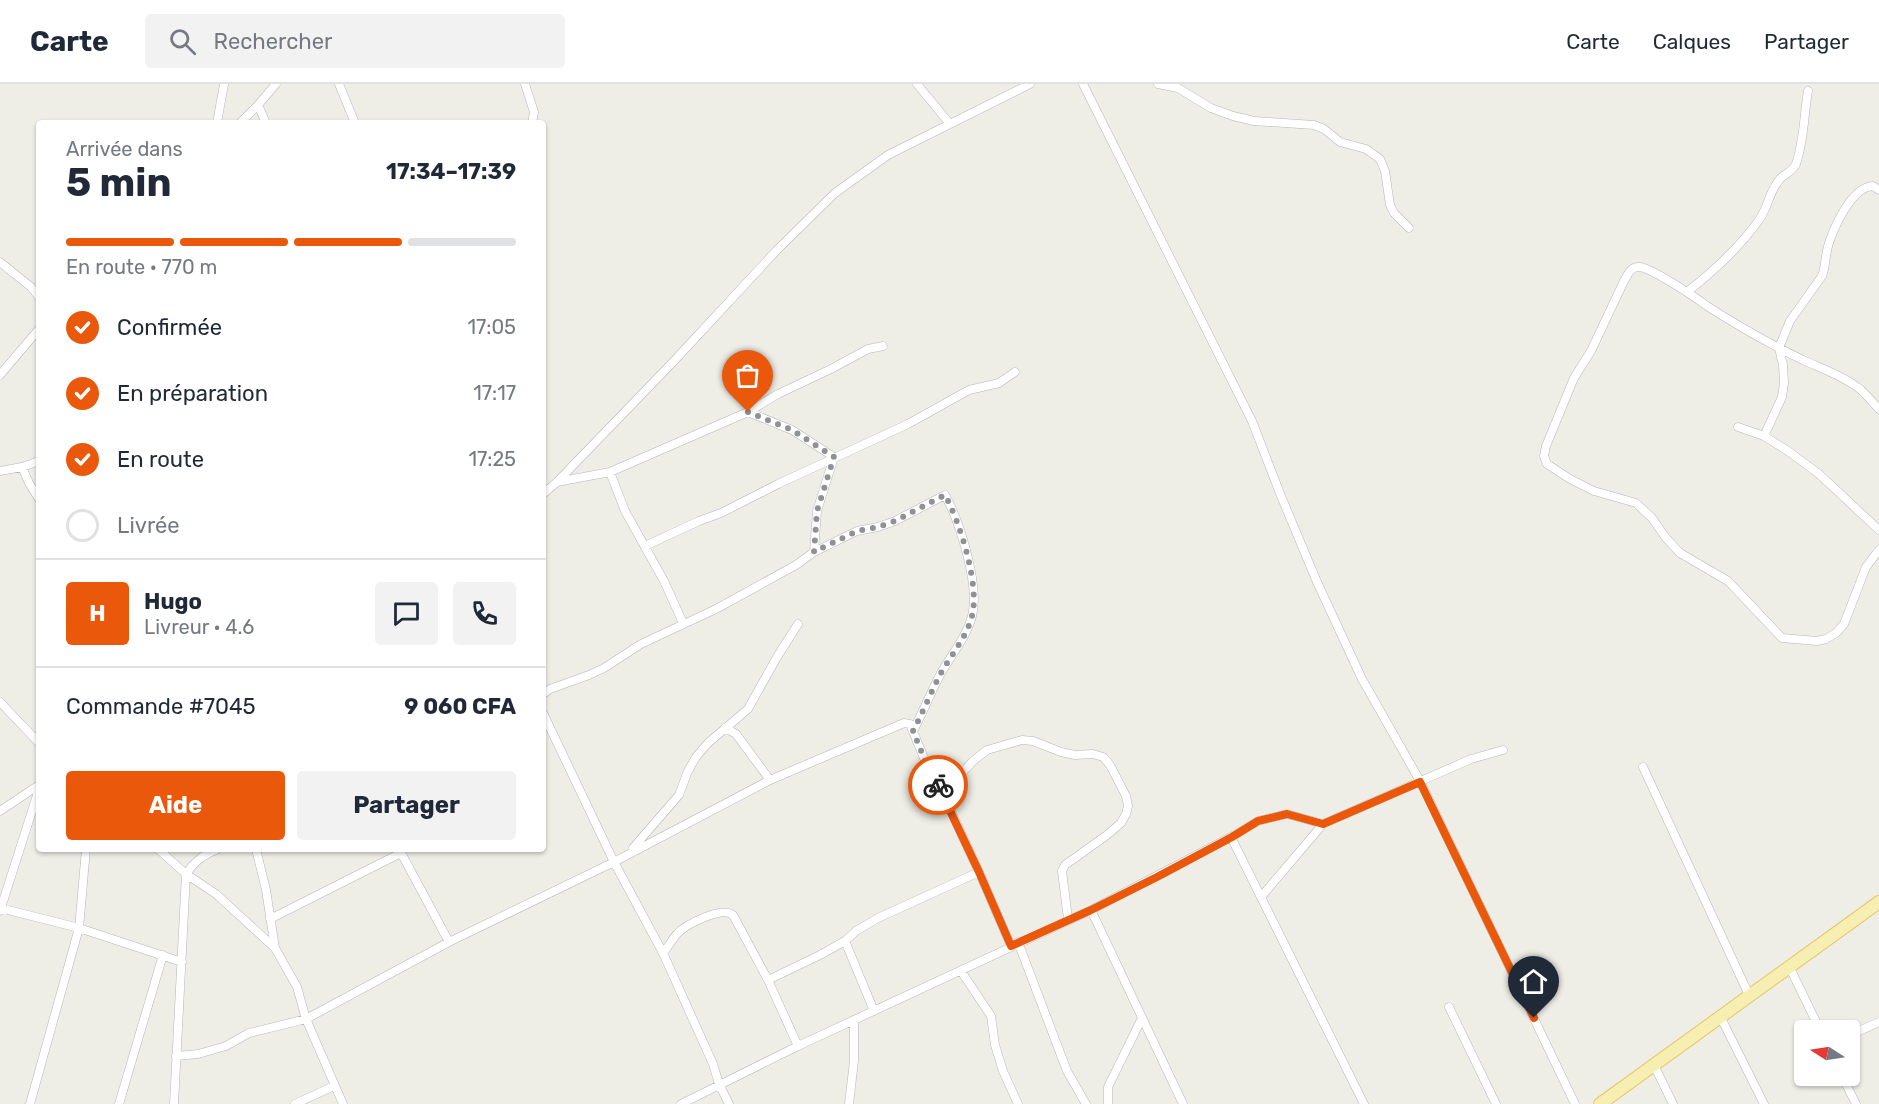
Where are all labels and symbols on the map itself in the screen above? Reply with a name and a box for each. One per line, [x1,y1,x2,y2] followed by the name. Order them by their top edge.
[722,350,773,412] pin
[908,755,968,815] courier
[1508,956,1559,1018] pin
[1794,1020,1860,1086] north arrow

